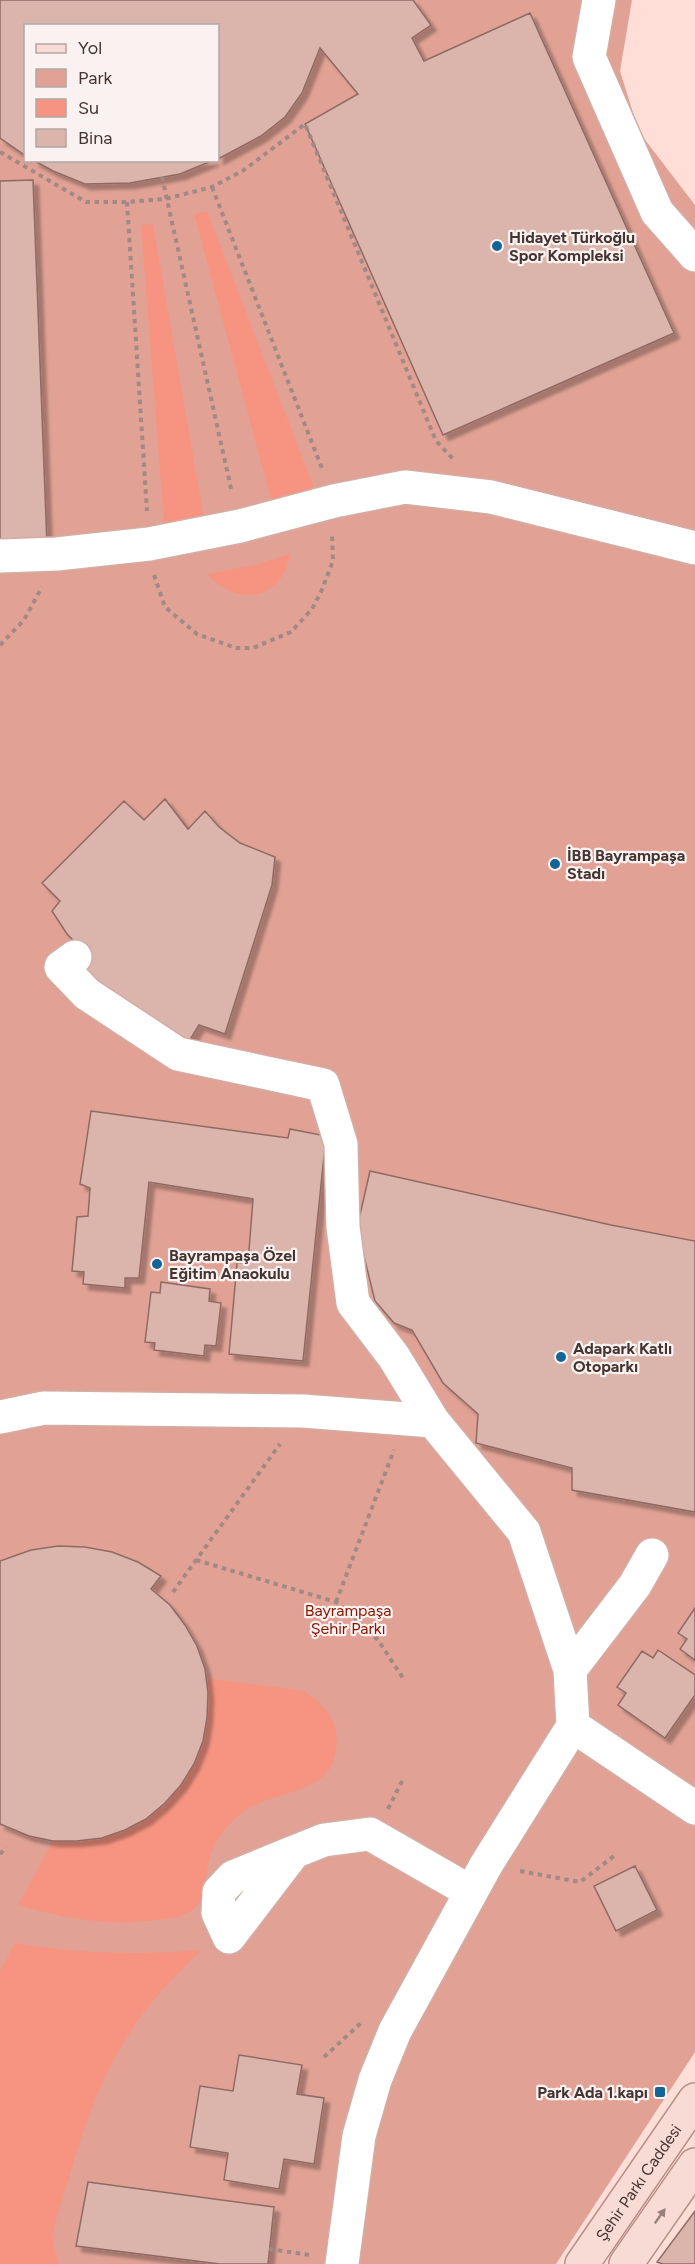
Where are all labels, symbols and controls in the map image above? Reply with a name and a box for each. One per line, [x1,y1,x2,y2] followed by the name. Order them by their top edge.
[24,24,219,162] legend
[78,37,102,59] text: Yol
[78,67,113,89] text: Park
[78,97,99,119] text: Su
[78,127,112,149] text: Bina
[509,228,635,265] place label: Hidayet Türkoğlu Spor Kompleksi
[490,239,504,253] marker: Hidayet Türkoğlu Spor Kompleksi
[567,846,685,883] place label: İBB Bayrampaşa Stadı
[548,857,562,871] marker: İBB Bayrampaşa Stadı
[169,1246,296,1283] place label: Bayrampaşa Özel Eğitim Anaokulu
[150,1257,164,1271] marker: Bayrampaşa Özel Eğitim Anaokulu
[573,1339,672,1376] place label: Adapark Katlı Otoparkı
[554,1350,568,1364] marker: Adapark Katlı Otoparkı
[305,1601,391,1638] park label: Bayrampaşa Şehir Parkı
[537,2083,648,2102] place label: Park Ada 1.kapı
[653,2085,667,2099] marker: Park Ada 1.kapı
[592,2121,685,2245] street label: Şehir Parkı Caddesi
[654,2208,665,2224] one-way arrow

